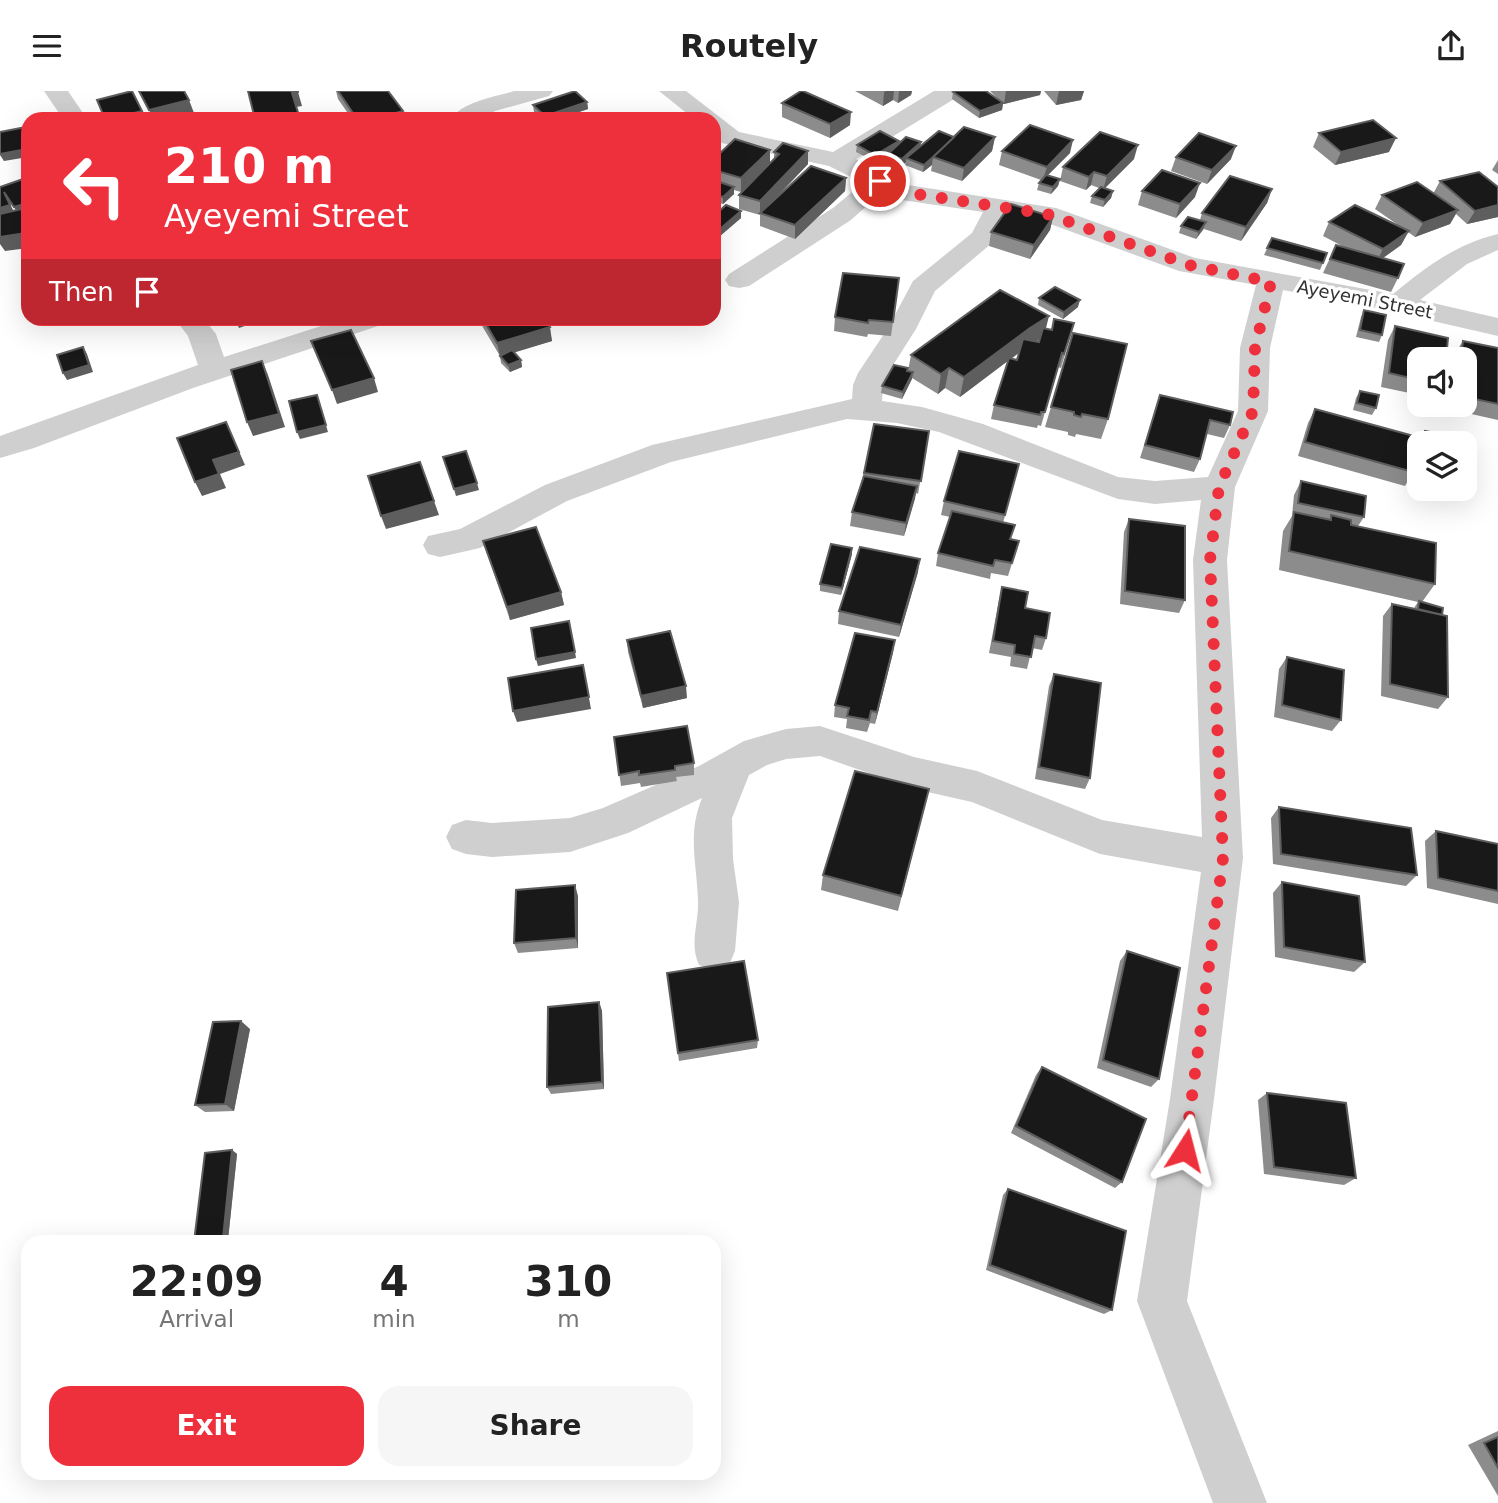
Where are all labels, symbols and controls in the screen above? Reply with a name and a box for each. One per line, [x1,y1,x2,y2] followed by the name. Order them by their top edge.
[28,27,66,65] icon: menu
[680,27,818,65] text: Routely
[1432,27,1470,65] icon: share
[164,138,334,195] text: 210 m
[49,140,140,231] icon: left
[850,151,910,211] pin
[861,162,899,200] icon: arrive
[164,197,408,235] text: Ayeyemi Street
[128,273,166,311] icon: arrive
[1296,276,1434,322] street label: Ayeyemi Street
[49,277,114,307] text: Then
[1407,347,1477,501] map controls
[1407,347,1477,417] button: sound
[1407,431,1477,501] button: layers
[1148,1113,1222,1187] position arrow
[130,1257,264,1306] text: 22:09
[379,1257,409,1306] text: 4
[525,1257,612,1306] text: 310
[159,1306,234,1332] text: Arrival
[372,1306,416,1332] text: min
[557,1306,580,1332] text: m
[49,1386,364,1466] button: Exit
[378,1386,693,1466] button: Share

